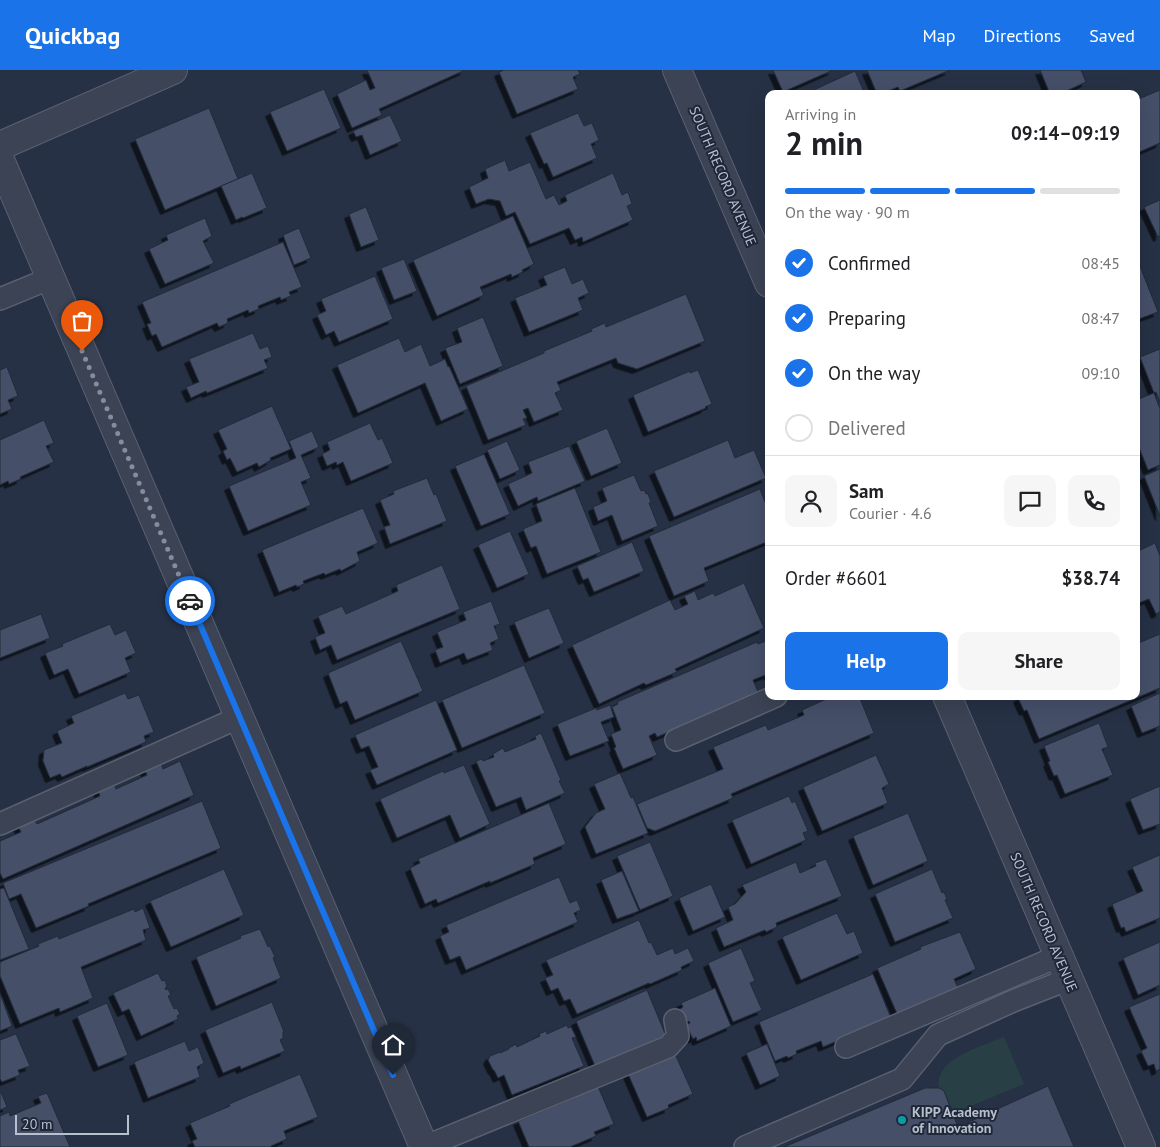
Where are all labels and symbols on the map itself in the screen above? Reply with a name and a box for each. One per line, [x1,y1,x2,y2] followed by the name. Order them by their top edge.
[685,103,761,249] street label: SOUTH RECORD AVENUE
[61,300,103,351] pin
[165,576,215,626] courier
[1006,849,1082,995] street label: SOUTH RECORD AVENUE
[372,1024,414,1075] pin
[912,1103,997,1137] place label: KIPP Academy of Innovation
[15,1112,129,1135] scale bar
[896,1114,908,1126] marker: KIPP Academy of Innovation

